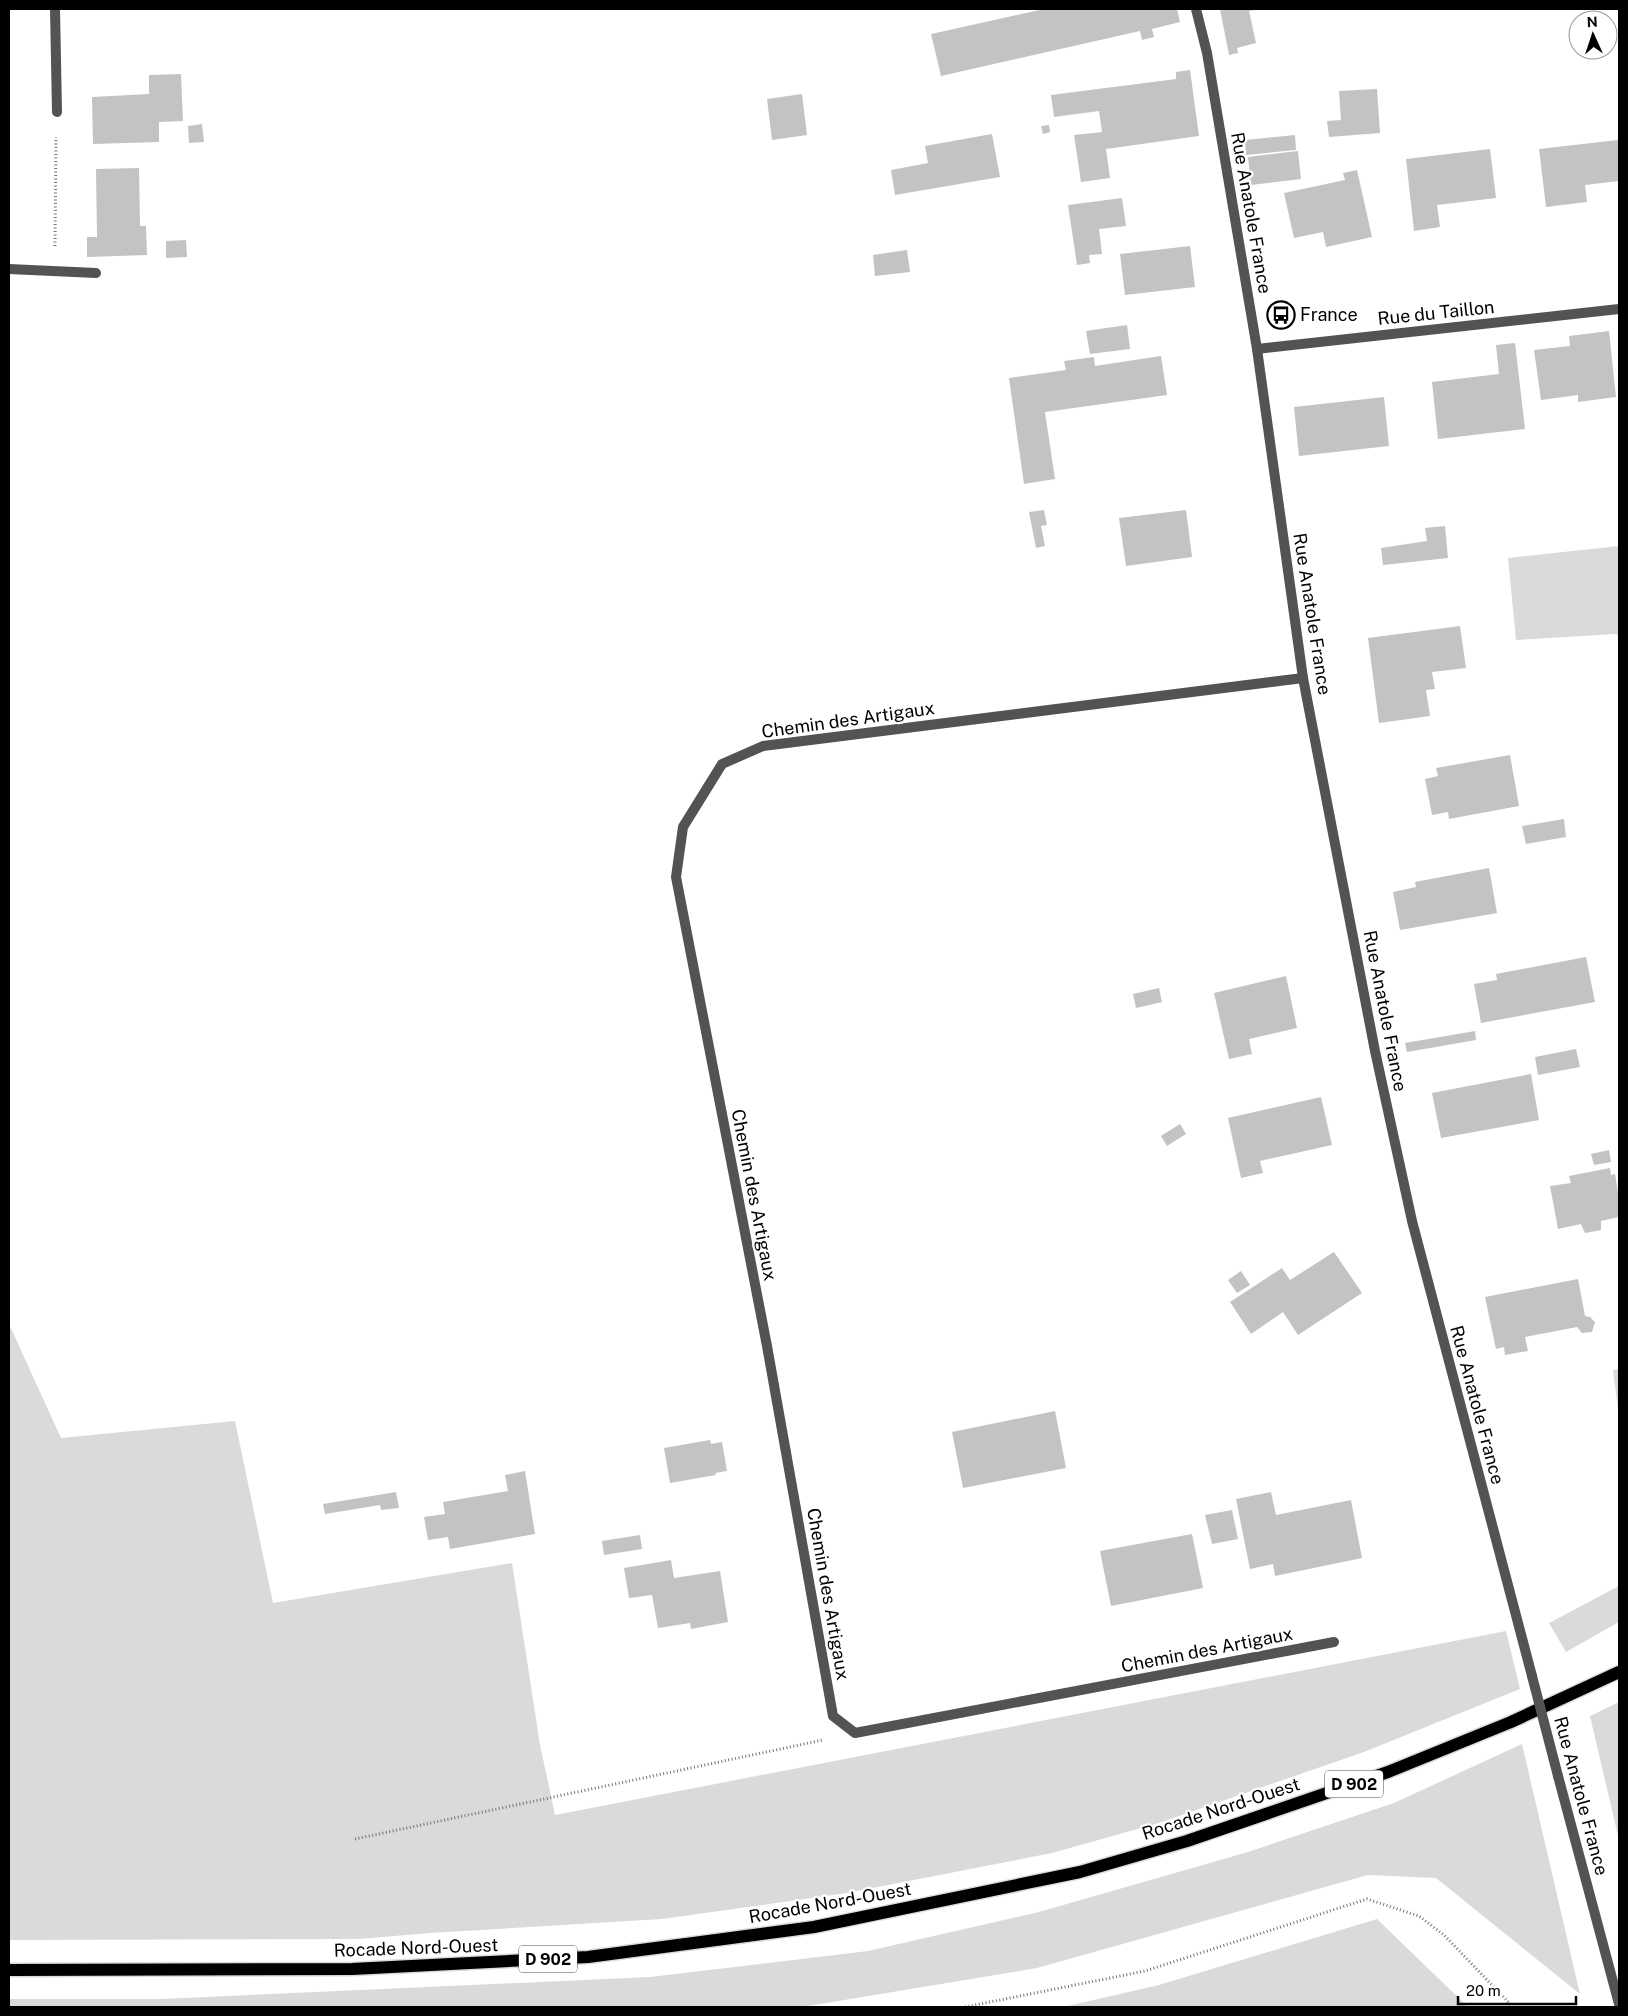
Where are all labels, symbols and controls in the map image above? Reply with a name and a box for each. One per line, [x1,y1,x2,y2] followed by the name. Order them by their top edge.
[1568,10,1618,60] north arrow
[1586,14,1598,30] text: N
[1227,130,1276,295] street label: Rue Anatole France
[1377,296,1495,329] street label: Rue du Taillon
[1266,300,1296,330] bus stop icon: France
[1300,304,1358,325] place label: France
[1289,531,1336,696] street label: Rue Anatole France
[760,697,936,742] street label: Chemin des Artigaux
[1360,929,1411,1093] street label: Rue Anatole France
[728,1107,781,1283] street label: Chemin des Artigaux
[1446,1323,1509,1487] street label: Rue Anatole France
[803,1506,854,1682] street label: Chemin des Artigaux
[1119,1623,1295,1676] street label: Chemin des Artigaux
[1550,1714,1613,1878] street label: Rue Anatole France
[1325,1770,1383,1798] road number: D 902
[1139,1773,1302,1844] street label: Rocade Nord-Ouest
[747,1878,913,1927] street label: Rocade Nord-Ouest
[333,1934,499,1961] street label: Rocade Nord-Ouest
[519,1946,577,1972] road number: D 902
[1458,1974,1576,2006] scale bar
[1466,1982,1501,1999] text: 20 m

